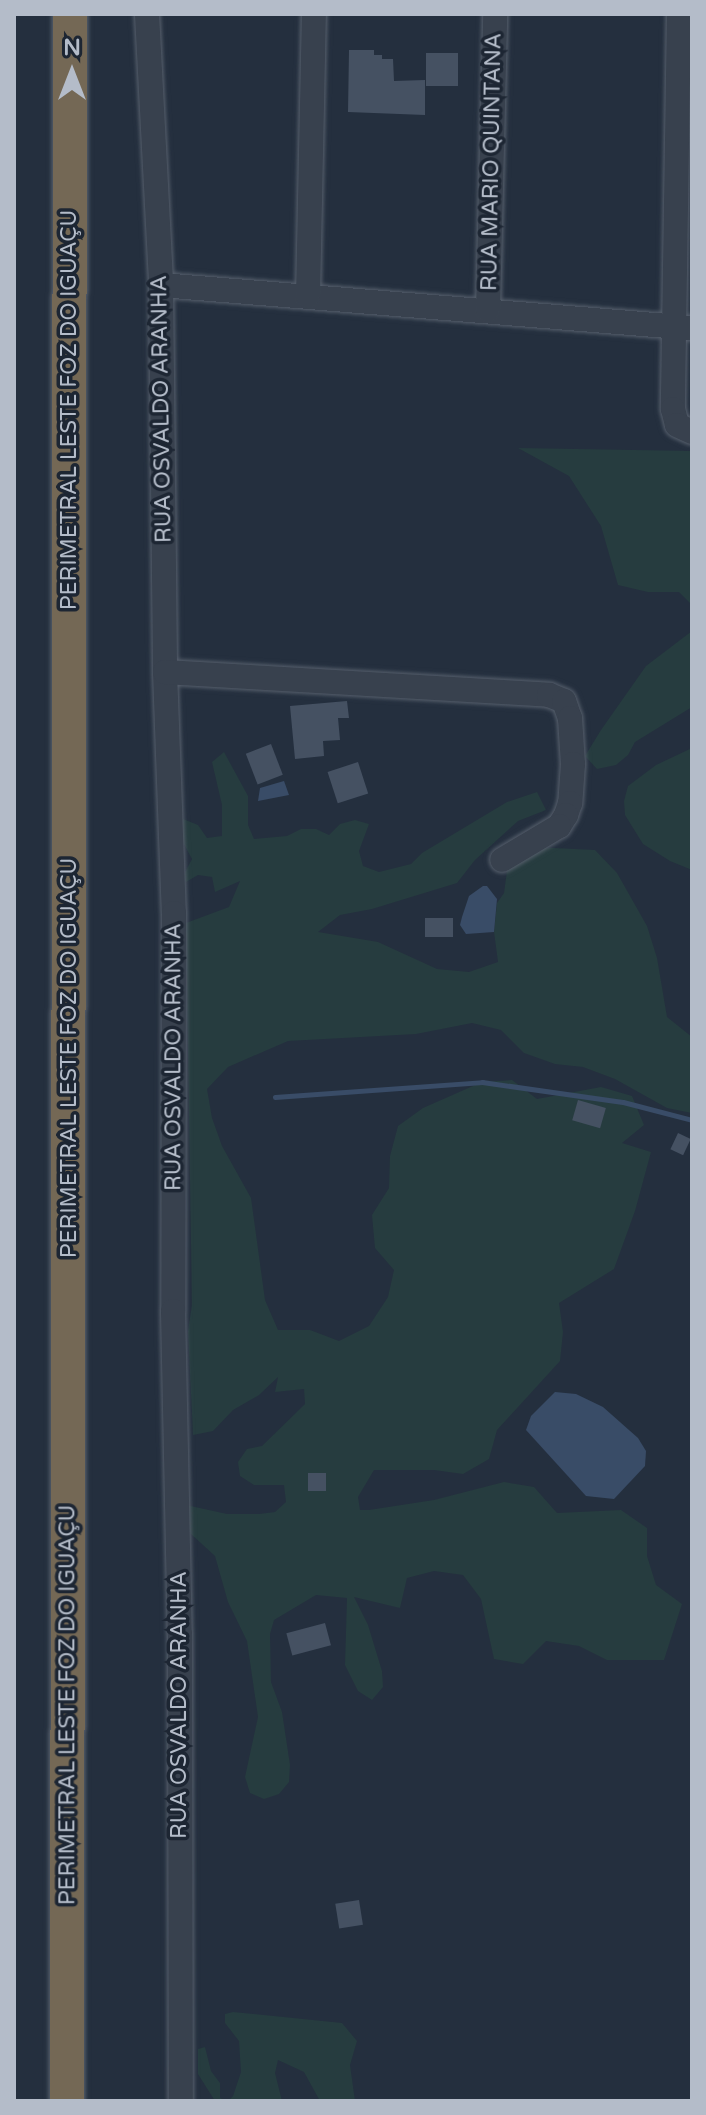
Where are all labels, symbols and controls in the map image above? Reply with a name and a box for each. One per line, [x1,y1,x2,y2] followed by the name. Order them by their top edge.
[32,32,112,112] north arrow
[477,33,507,291] street label: RUA MARIO QUINTANA
[63,35,81,61] text: N
[57,210,83,610] street label: PERIMETRAL LESTE FOZ DO IGUAÇU
[146,275,178,543] street label: RUA OSVALDO ARANHA
[57,858,83,1258] street label: PERIMETRAL LESTE FOZ DO IGUAÇU
[161,923,187,1191] street label: RUA OSVALDO ARANHA
[55,1505,81,1905] street label: PERIMETRAL LESTE FOZ DO IGUAÇU
[167,1571,193,1839] street label: RUA OSVALDO ARANHA

